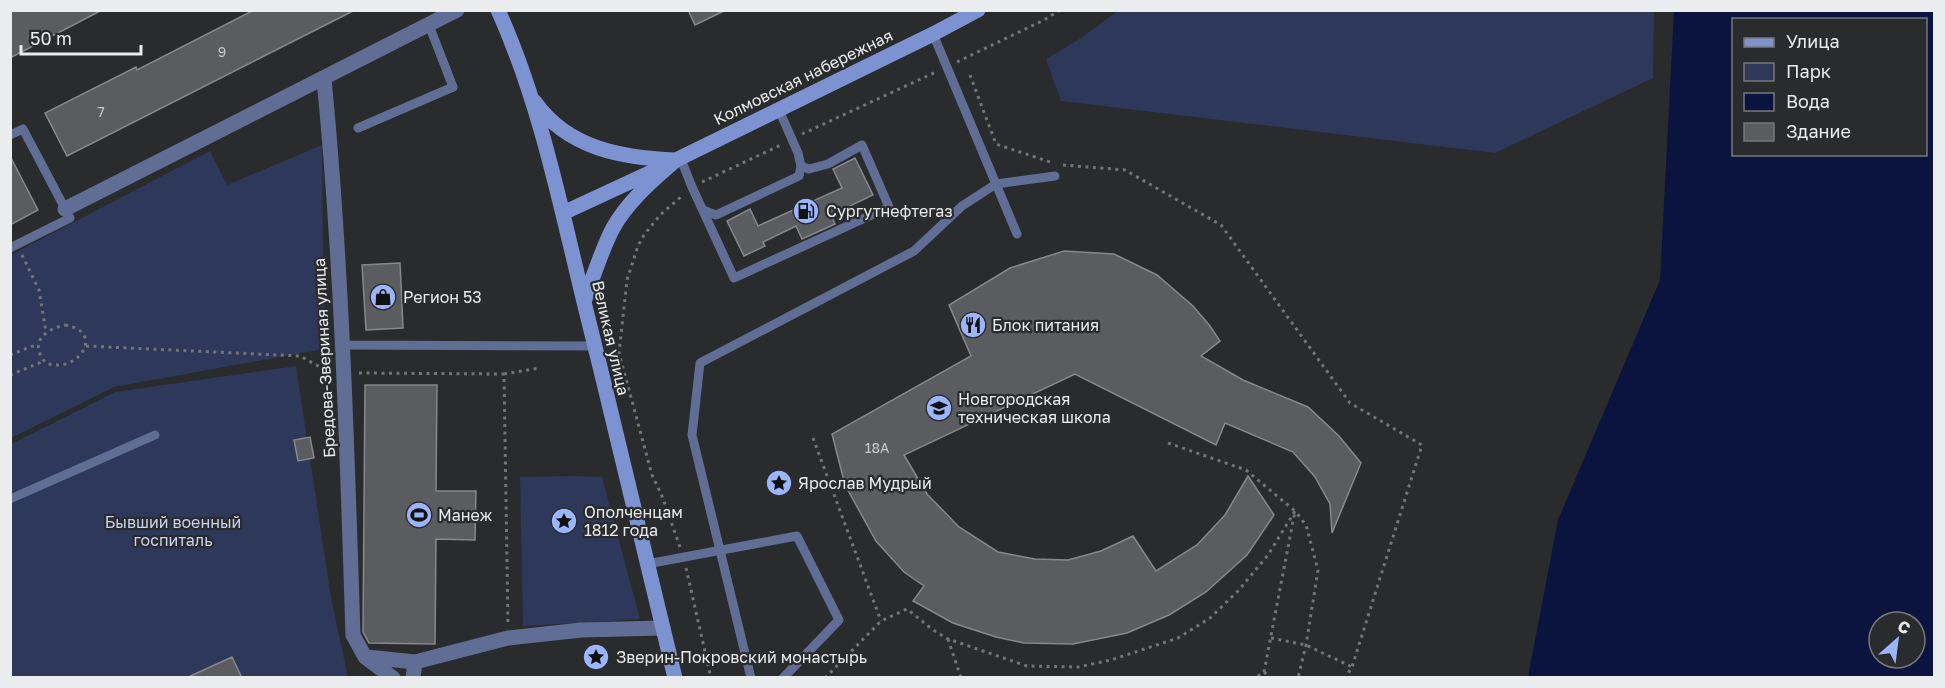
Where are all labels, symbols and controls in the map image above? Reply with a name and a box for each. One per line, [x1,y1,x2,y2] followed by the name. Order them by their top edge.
[21,18,141,56] scale bar
[1732,18,1927,156] legend
[710,25,896,129] street label: Колмовская набережная
[30,27,72,49] text: 50 m
[1786,30,1840,52] text: Улица
[218,43,226,60] house number: 9
[1786,60,1831,82] text: Парк
[1786,90,1830,112] text: Вода
[97,103,105,120] house number: 7
[1786,120,1851,142] text: Здание
[791,196,821,226] fuel station icon: Сургутнефтегаз
[826,201,953,221] place label: Сургутнефтегаз
[309,258,339,458] street label: Бредова-Звериная улица
[588,279,634,397] street label: Великая улица
[368,282,398,312] shop icon: Регион 53
[403,287,482,307] place label: Регион 53
[958,310,988,340] restaurant icon: Блок питания
[992,315,1099,335] place label: Блок питания
[958,389,1111,427] place label: Новгородская техническая школа
[924,393,954,423] school or university icon: Новгородская техническая школа
[865,439,890,456] house number: 18А
[764,468,794,498] place icon: Ярослав Мудрый
[798,473,932,493] place label: Ярослав Мудрый
[404,500,434,530] sports icon: Манеж
[584,502,683,540] place label: Ополченцам 1812 года
[438,505,493,525] place label: Манеж
[549,506,579,536] place icon: Ополченцам 1812 года
[105,512,241,550] park label: Бывший военный госпиталь
[1867,610,1927,670] north arrow
[1894,615,1914,638] text: С
[581,642,611,672] place icon: Зверин-Покровский монастырь
[616,647,867,667] place label: Зверин-Покровский монастырь

